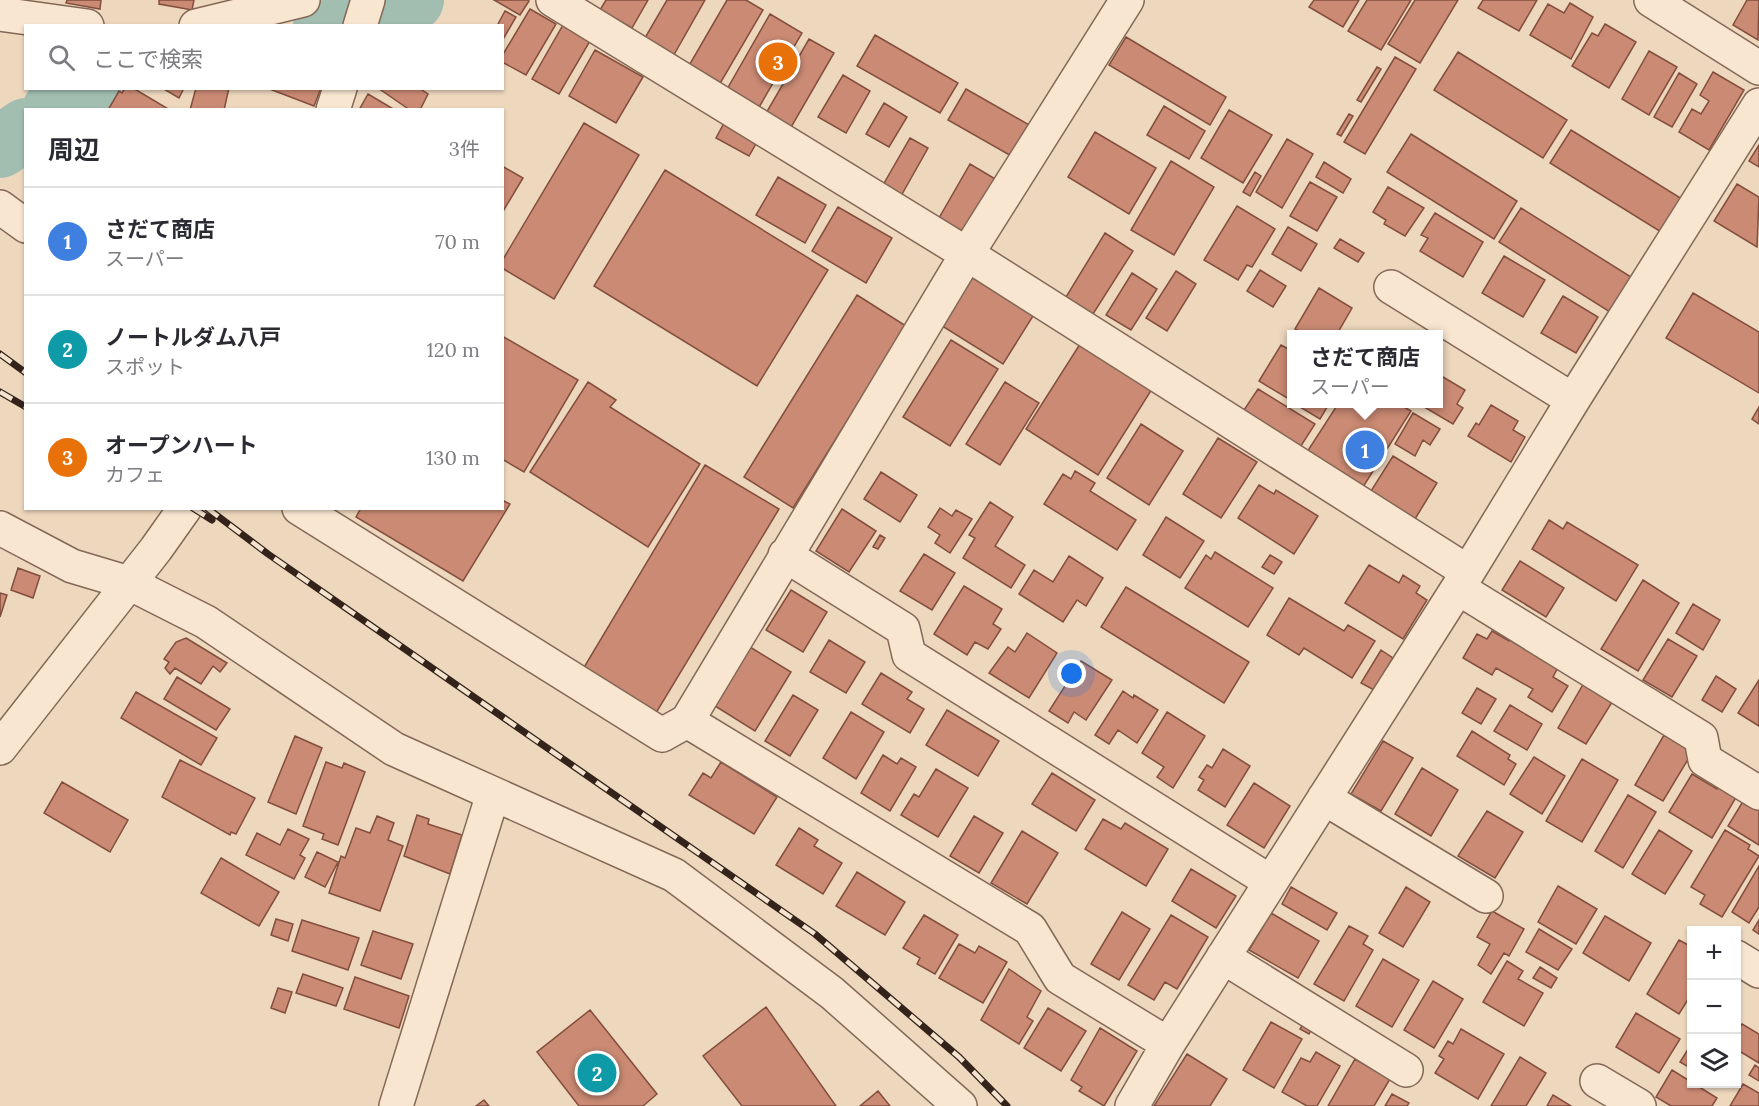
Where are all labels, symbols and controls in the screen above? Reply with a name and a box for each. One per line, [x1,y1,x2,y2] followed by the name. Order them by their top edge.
[24,24,504,90] search box
[758,40,798,84] pin: 3
[45,41,78,74] icon: search
[93,45,203,73] text: ここで検索
[48,133,100,166] text: 周辺
[449,136,480,161] text: 3件
[105,215,215,243] text: さだて商店
[63,229,72,254] text: 1
[435,229,480,254] text: 70 m
[105,246,185,271] text: スーパー
[105,323,281,351] text: ノートルダム八戸
[1287,330,1443,408] popup
[62,337,73,362] text: 2
[426,337,480,362] text: 120 m
[1310,343,1420,371] text: さだて商店
[105,354,185,379] text: スポット
[1310,374,1390,399] text: スーパー
[1346,428,1384,472] pin: 1
[105,431,258,459] text: オープンハート
[62,445,73,470] text: 3
[426,445,480,470] text: 130 m
[105,462,165,487] text: カフェ
[1057,659,1086,688] your location
[1687,926,1741,1088] map controls
[1687,926,1741,980] button: +
[1687,980,1741,1034] button: −
[1687,1034,1741,1088] button: layers
[578,1050,616,1096] pin: 2

